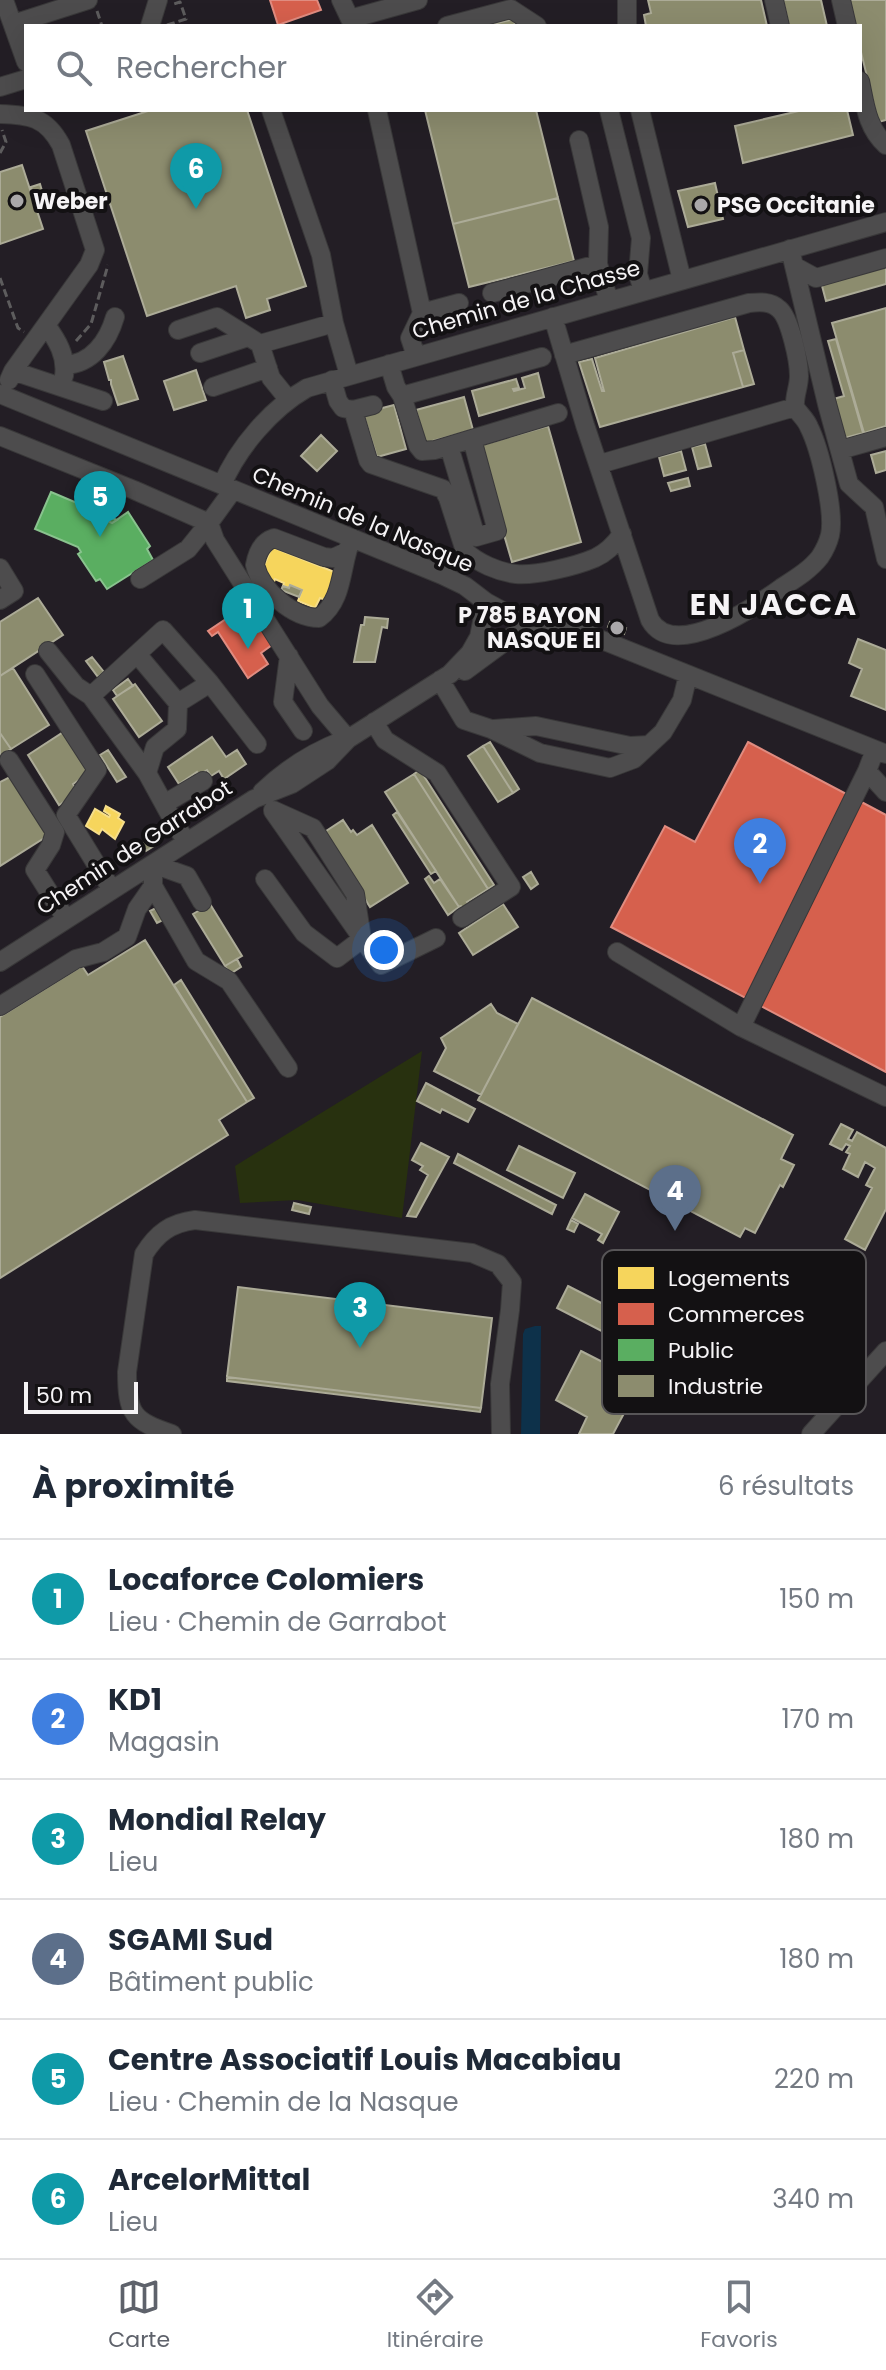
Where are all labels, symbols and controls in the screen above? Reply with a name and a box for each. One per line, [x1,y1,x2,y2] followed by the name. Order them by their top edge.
[24,24,862,112] search box
[52,46,96,90] icon: search
[116,46,287,89] text: Rechercher
[170,143,222,209] pin: 6
[33,186,108,217] place label: Weber
[717,190,875,221] place label: PSG Occitanie
[8,192,26,210] marker: Weber
[692,196,710,214] marker: PSG Occitanie
[409,252,644,347] street label: Chemin de la Chasse
[247,459,478,580] street label: Chemin de la Nasque
[74,471,126,537] pin: 5
[222,583,274,649] pin: 1
[690,583,858,626] district label: EN JACCA
[458,600,601,656] place label: P 785 BAYON NASQUE EI
[608,619,626,637] marker: P 785 BAYON NASQUE EI
[30,773,238,922] street label: Chemin de Garrabot
[734,818,786,884] pin: 2
[364,930,404,970] your location
[649,1165,701,1231] pin: 4
[602,1250,866,1414] legend
[668,1263,790,1294] text: Logements
[334,1282,386,1348] pin: 3
[668,1299,805,1330] text: Commerces
[668,1335,734,1366] text: Public
[668,1371,763,1402] text: Industrie
[24,1378,138,1414] scale bar
[36,1380,92,1411] text: 50 m
[32,1462,234,1510] text: À proximité
[718,1468,854,1504] text: 6 résultats
[108,1558,424,1601] text: Locaforce Colomiers
[53,1581,63,1617] text: 1
[779,1581,854,1617] text: 150 m
[108,1604,446,1640] text: Lieu · Chemin de Garrabot
[108,1678,162,1721] text: KD1
[51,1701,65,1737] text: 2
[781,1701,854,1737] text: 170 m
[108,1724,220,1760] text: Magasin
[108,1798,326,1841] text: Mondial Relay
[50,1821,66,1857] text: 3
[779,1821,854,1857] text: 180 m
[108,1844,158,1880] text: Lieu
[108,1918,273,1961] text: SGAMI Sud
[49,1941,67,1977] text: 4
[779,1941,854,1977] text: 180 m
[108,1964,314,2000] text: Bâtiment public
[108,2038,622,2081] text: Centre Associatif Louis Macabiau
[50,2061,66,2097] text: 5
[774,2061,854,2097] text: 220 m
[108,2084,459,2120] text: Lieu · Chemin de la Nasque
[108,2158,310,2201] text: ArcelorMittal
[50,2181,66,2217] text: 6
[772,2181,854,2217] text: 340 m
[108,2204,158,2240] text: Lieu
[108,2275,170,2356] tab: Carte
[387,2275,484,2356] tab: Itinéraire
[700,2275,778,2356] tab: Favoris

